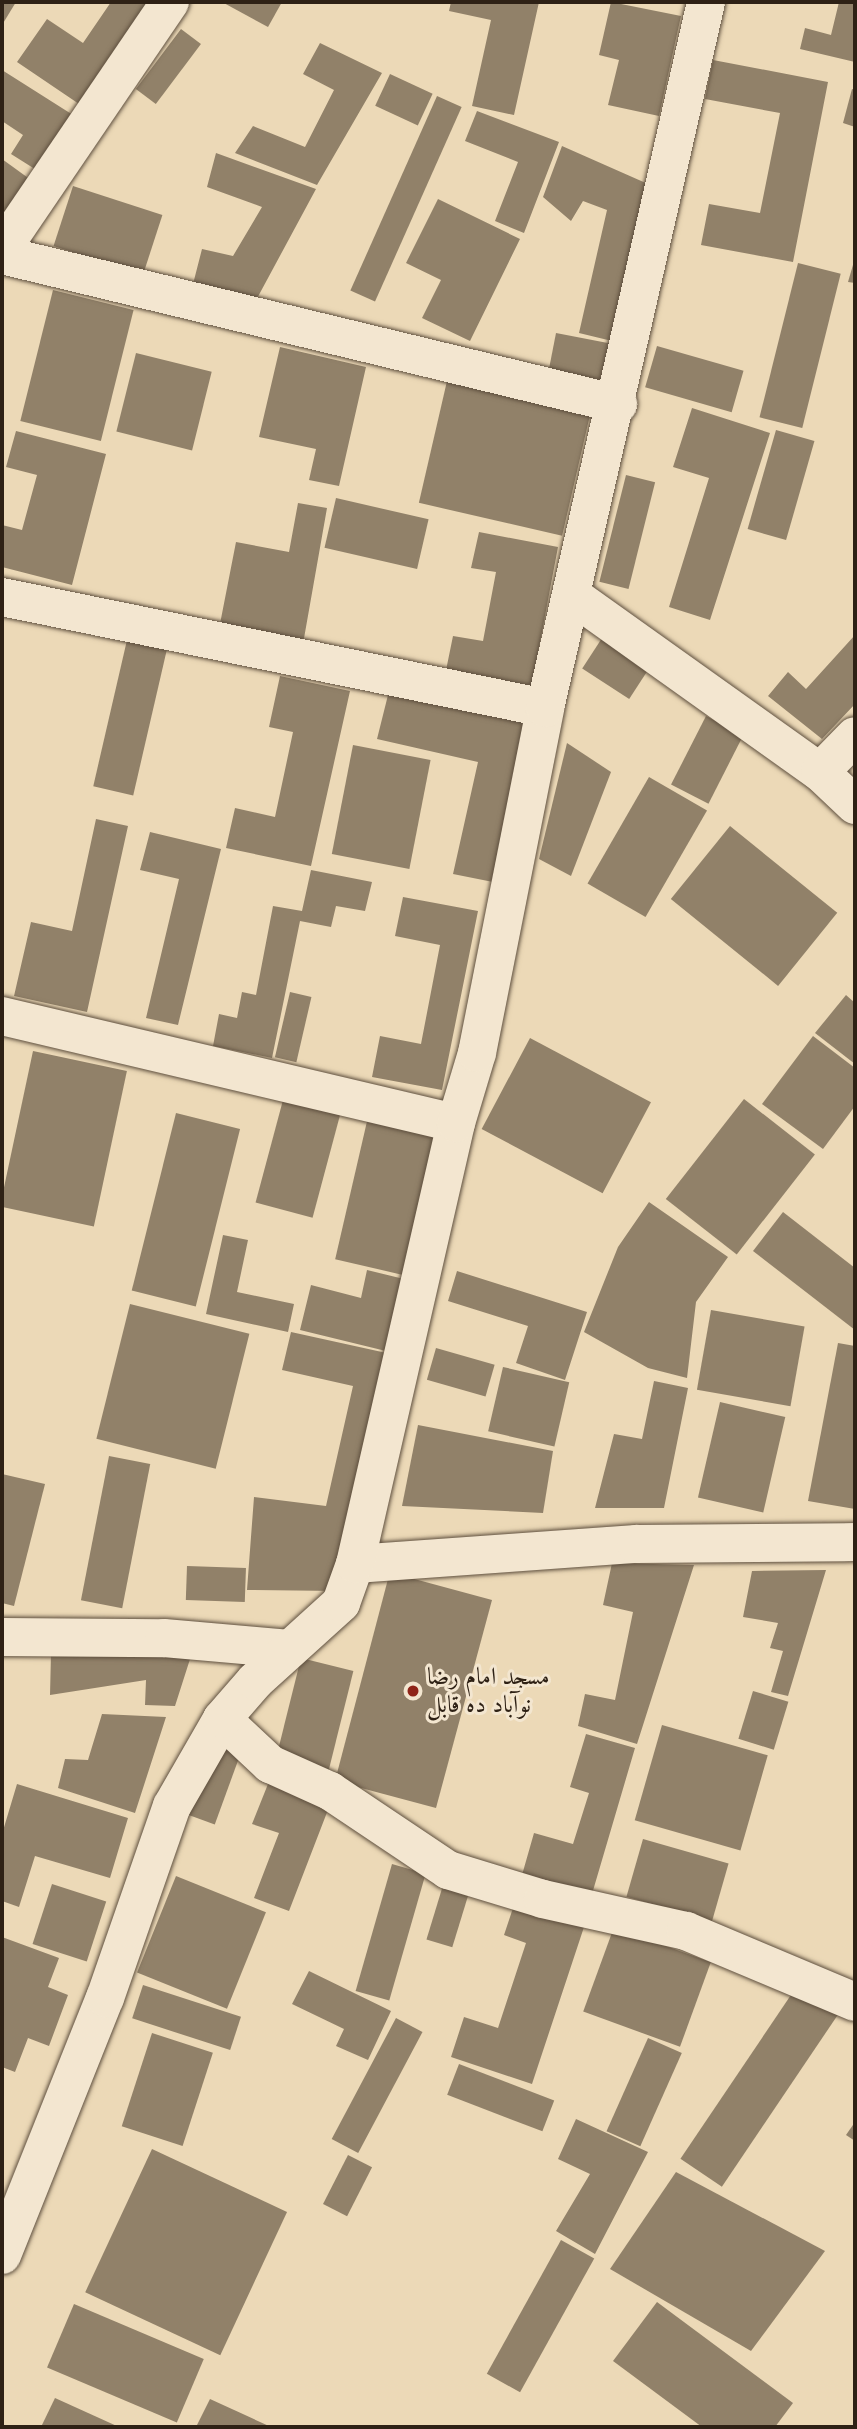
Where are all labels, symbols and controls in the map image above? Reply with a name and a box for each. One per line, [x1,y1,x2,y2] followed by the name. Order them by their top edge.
[427,1663,550,1719] place label: مسجد امام رضا نوآباد ده قابل
[405,1683,421,1699] marker: مسجد امام رضا نوآباد ده قابل

